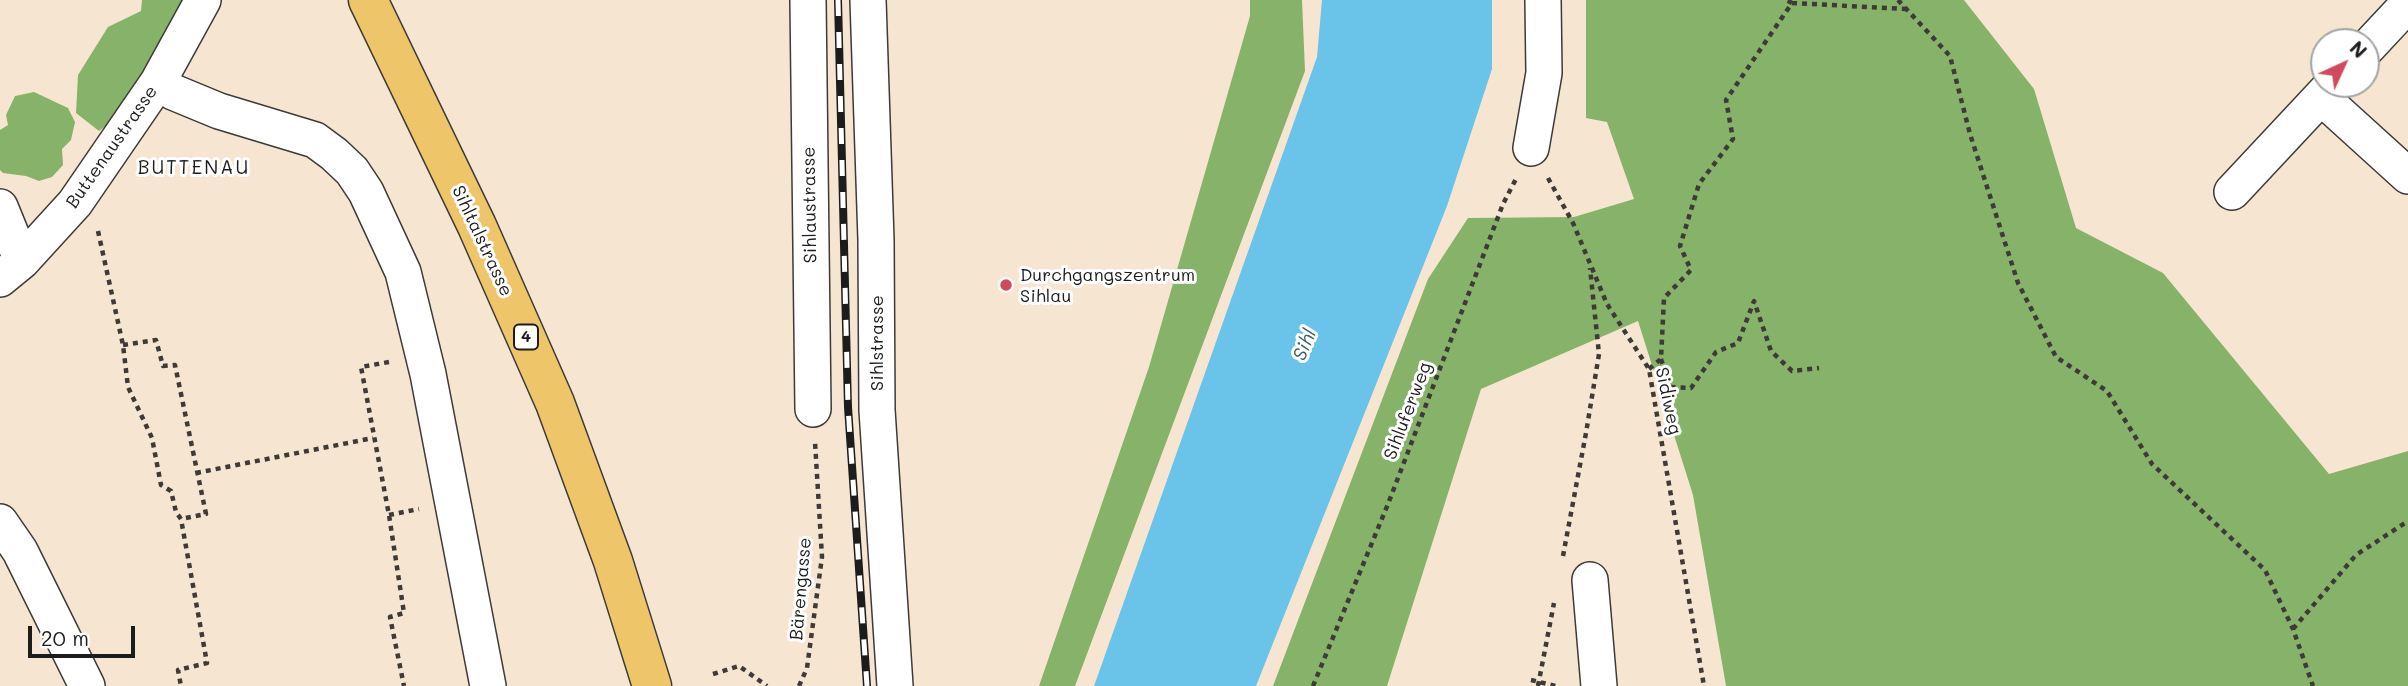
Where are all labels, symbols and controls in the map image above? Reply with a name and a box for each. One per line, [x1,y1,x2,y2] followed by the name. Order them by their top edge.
[2310,28,2380,98] north arrow
[2345,35,2373,63] text: N
[62,82,162,212] street label: Buttenaustrasse
[798,146,822,264] street label: Sihlaustrasse
[139,157,249,179] district label: BUTTENAU
[447,182,517,300] street label: Sihltalstrasse
[1020,264,1195,306] place label: Durchgangszentrum Sihlau
[998,277,1014,293] marker: Durchgangszentrum Sihlau
[866,295,888,391] street label: Sihlstrasse
[514,324,538,350] road number: 4
[1288,326,1322,364] water label: Sihl
[1379,359,1437,463] street label: Sihluferweg
[1650,365,1686,437] street label: Sidiweg
[786,537,816,641] street label: Bärengasse
[32,612,138,656] scale bar
[41,624,89,651] text: 20 m

